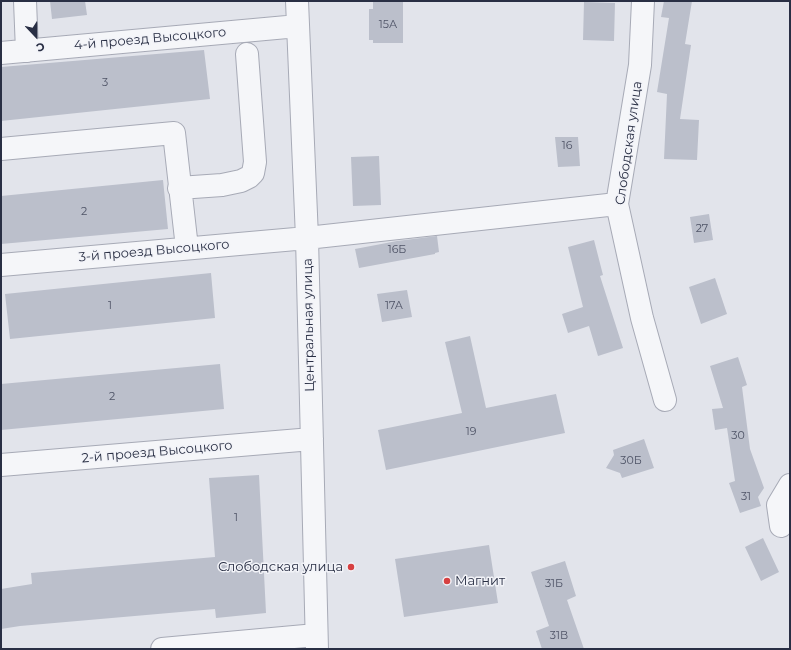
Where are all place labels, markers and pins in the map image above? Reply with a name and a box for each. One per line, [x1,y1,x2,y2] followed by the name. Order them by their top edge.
[218,559,343,575] place label: Слободская улица
[346,562,356,572] marker: Слободская улица
[455,573,505,589] place label: Магнит
[442,576,452,586] marker: Магнит

